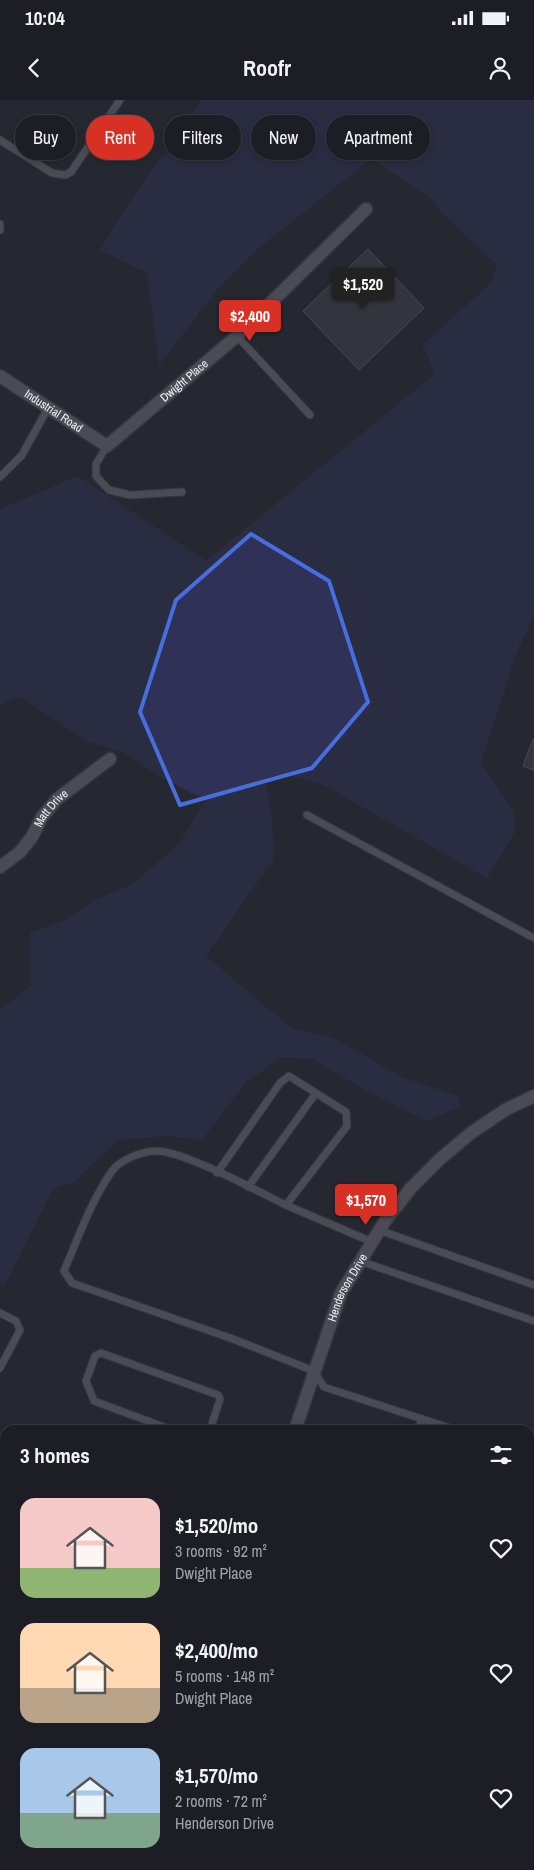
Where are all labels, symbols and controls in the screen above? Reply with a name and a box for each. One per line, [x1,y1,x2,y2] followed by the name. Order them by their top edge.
[25,5,65,31] text: 10:04
[243,53,291,83] text: Roofr
[20,54,48,82] icon: back
[486,54,514,82] icon: person
[15,115,76,160] chip: Buy
[86,115,154,160] chip: Rent
[164,115,241,160] chip: Filters
[251,115,316,160] chip: New
[326,115,430,160] chip: Apartment
[322,268,404,310] pin: $1,520
[343,273,383,295] text: $1,520
[209,300,291,342] pin: $2,400
[230,305,270,327] text: $2,400
[157,356,212,406] street label: Dwight Place
[21,386,86,436] street label: Industrial Road
[30,786,71,830] street label: Matt Drive
[325,1184,407,1226] pin: $1,570
[346,1189,386,1211] text: $1,570
[324,1251,371,1324] street label: Henderson Drive
[20,1441,90,1470] text: 3 homes
[487,1441,515,1469] icon: filters
[175,1511,258,1540] text: $1,520/mo
[60,1518,120,1578] icon: home
[487,1534,515,1562] icon: heart
[175,1540,267,1562] text: 3 rooms · 92 m²
[175,1562,252,1584] text: Dwight Place
[175,1636,258,1665] text: $2,400/mo
[60,1643,120,1703] icon: home
[487,1659,515,1687] icon: heart
[175,1665,274,1687] text: 5 rooms · 148 m²
[175,1687,252,1709] text: Dwight Place
[175,1761,258,1790] text: $1,570/mo
[60,1768,120,1828] icon: home
[487,1784,515,1812] icon: heart
[175,1790,267,1812] text: 2 rooms · 72 m²
[175,1812,274,1834] text: Henderson Drive

